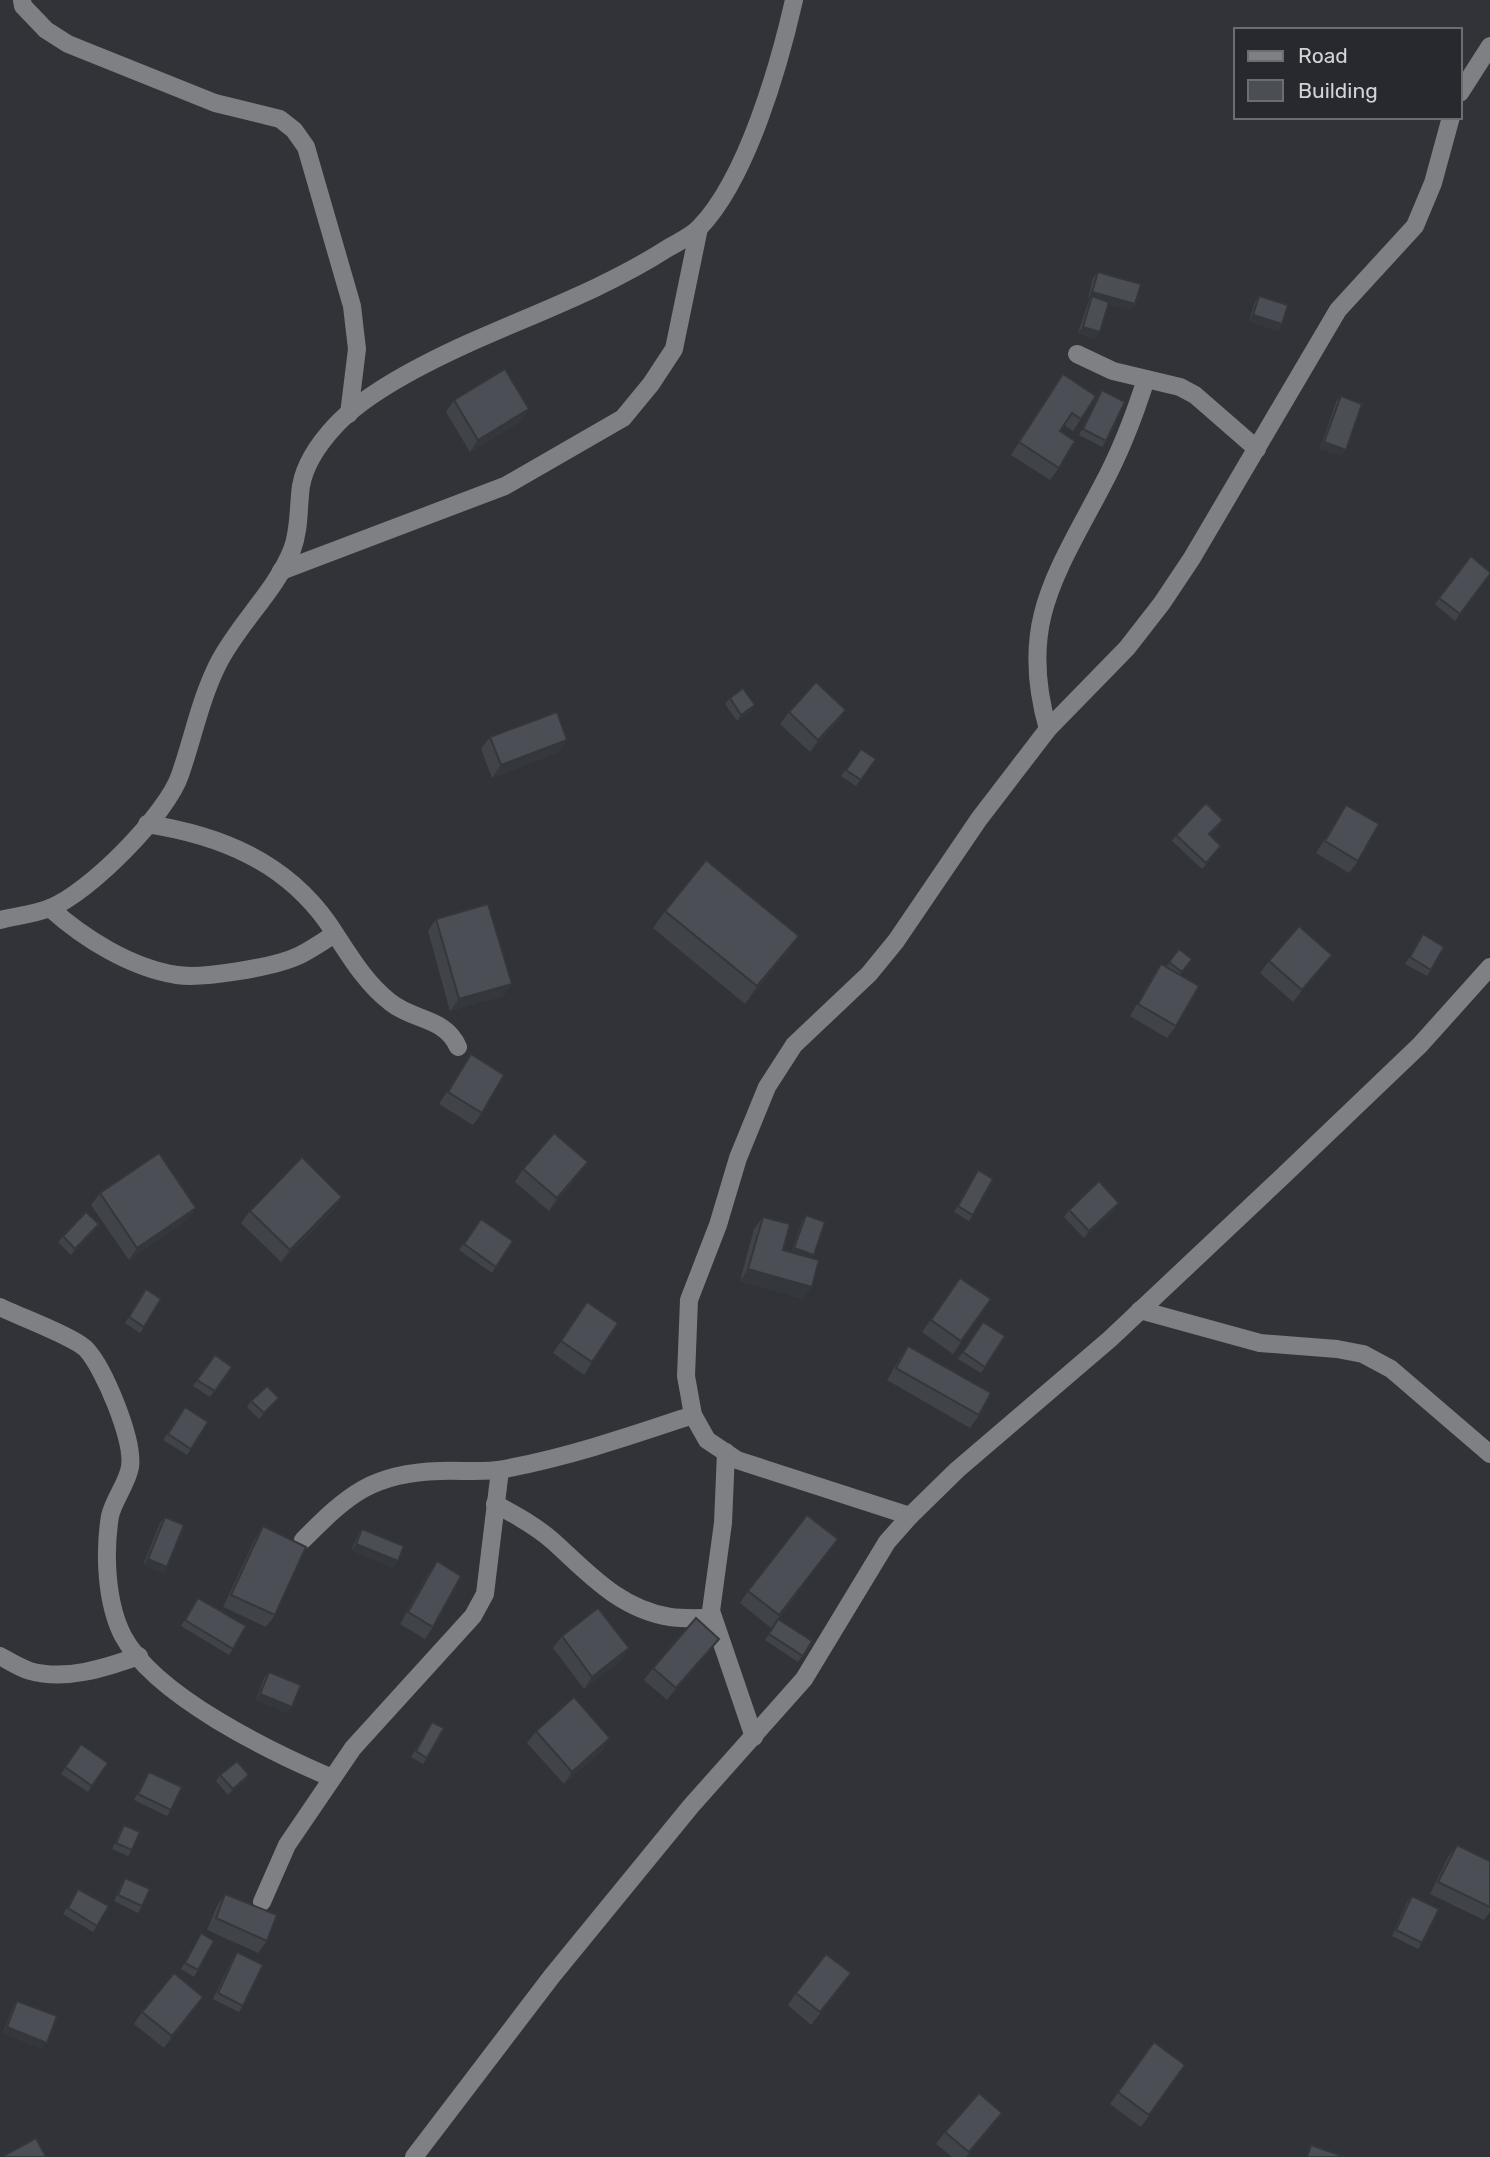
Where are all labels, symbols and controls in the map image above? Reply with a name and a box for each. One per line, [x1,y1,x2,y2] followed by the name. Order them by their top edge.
[1234,28,1462,119] legend
[1298,43,1348,68] text: Road
[1298,78,1378,103] text: Building

